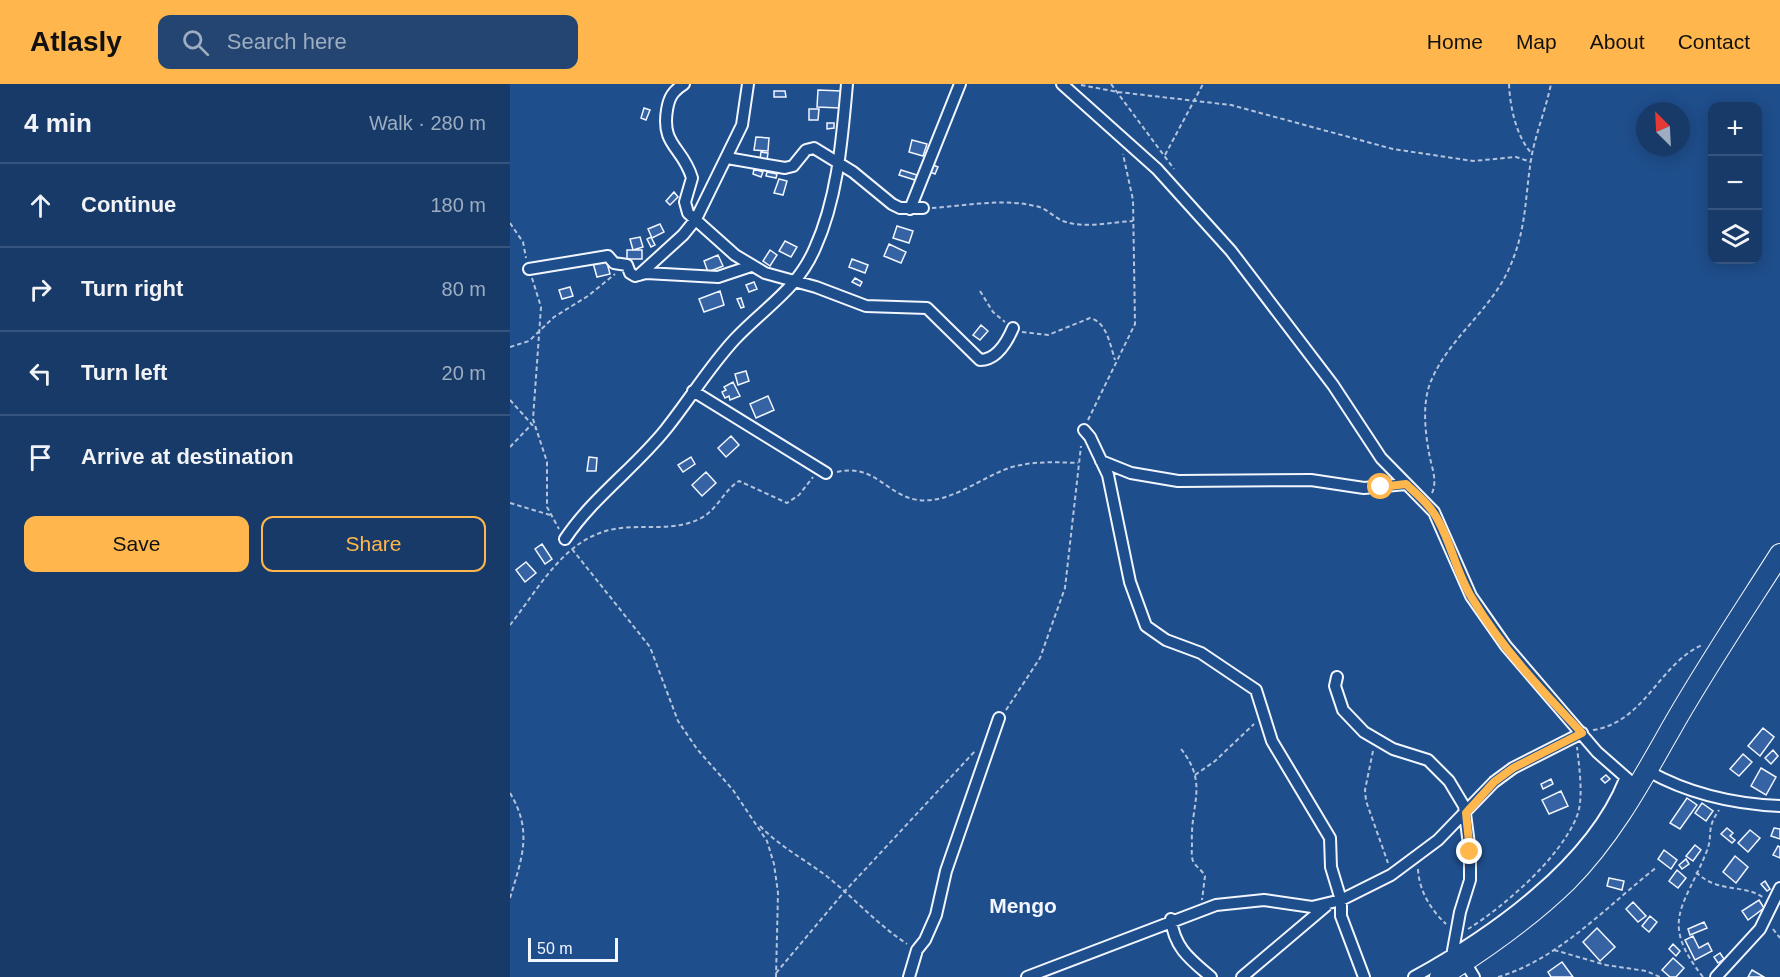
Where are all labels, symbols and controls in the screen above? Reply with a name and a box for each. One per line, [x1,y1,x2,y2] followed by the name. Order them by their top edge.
[158,15,578,69] search box
[30,26,122,57] text: Atlasly
[179,26,212,59] icon: search
[227,29,347,54] text: Search here
[1427,30,1483,53] text: Home
[1516,30,1557,53] text: Map
[1590,30,1645,53] text: About
[1678,30,1750,53] text: Contact
[1636,102,1690,156] north arrow
[1708,102,1762,264] map controls
[1708,102,1762,156] button: +
[24,108,92,138] text: 4 min
[369,112,486,134] text: Walk · 280 m
[1708,156,1762,210] button: −
[24,189,57,222] icon: ahead
[81,192,176,217] text: Continue
[430,194,486,216] text: 180 m
[1708,210,1762,264] button: layers
[24,273,57,306] icon: right
[81,276,183,301] text: Turn right
[442,278,486,300] text: 80 m
[24,357,57,390] icon: left
[81,360,167,385] text: Turn left
[442,362,486,384] text: 20 m
[24,441,57,474] icon: arrive
[81,444,294,469] text: Arrive at destination
[1367,473,1393,499] route start
[24,516,249,572] button: Save
[261,516,486,572] button: Share
[1456,838,1482,864] route end
[989,894,1057,917] district label: Mengo
[528,935,618,962] scale bar
[537,940,573,957] text: 50 m

